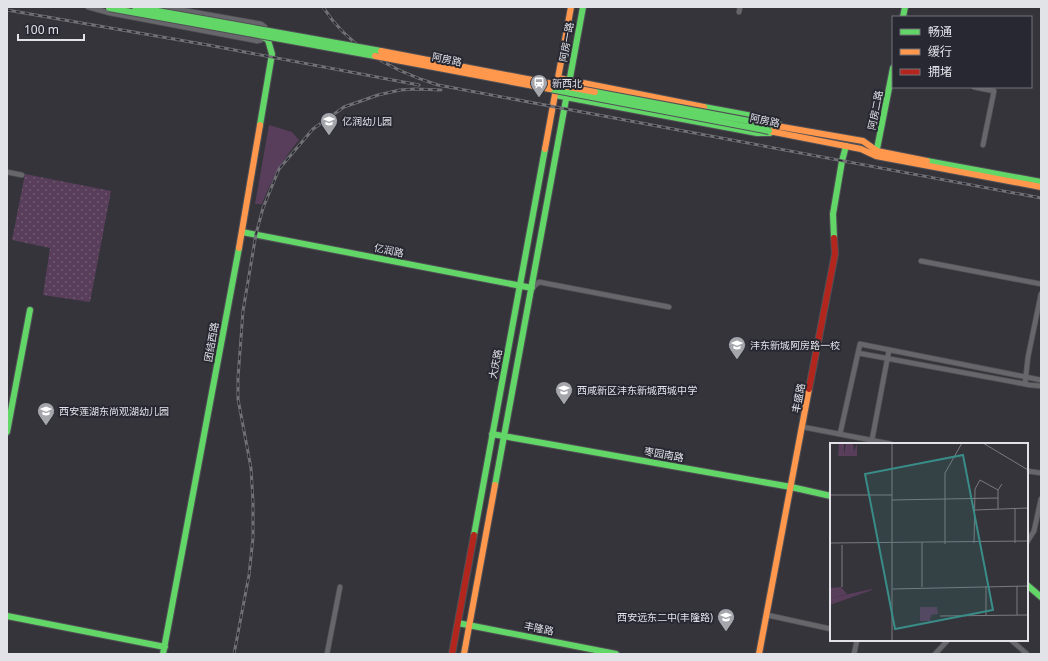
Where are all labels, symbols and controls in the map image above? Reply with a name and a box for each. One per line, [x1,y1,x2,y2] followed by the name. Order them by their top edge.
[18,16,84,42] scale bar
[892,16,1032,88] legend
[24,21,59,38] text: 100 m
[556,21,576,63] street label: 阿房一路
[928,23,952,40] text: 畅通
[928,43,952,60] text: 缓行
[431,49,463,69] street label: 阿房路
[928,63,952,80] text: 拥堵
[529,73,549,98] station icon: 新西北
[552,76,582,90] place label: 新西北
[864,89,886,131] street label: 阿房二路
[749,110,781,130] street label: 阿房路
[319,111,339,136] school or university icon: 亿润幼儿园
[342,114,392,128] place label: 亿润幼儿园
[373,240,405,260] street label: 亿润路
[201,321,221,363] street label: 团结西路
[727,335,747,360] school or university icon: 沣东新城阿房路一校
[750,338,840,352] place label: 沣东新城阿房路一校
[485,348,505,380] street label: 大庆路
[554,380,574,405] school or university icon: 西咸新区沣东新城西城中学
[788,382,808,414] street label: 丰盛路
[577,383,697,397] place label: 西咸新区沣东新城西城中学
[36,401,56,426] school or university icon: 西安莲湖东尚观湖幼儿园
[59,404,169,418] place label: 西安莲湖东尚观湖幼儿园
[642,443,685,464] street label: 枣园南路
[830,443,1028,641] inset map
[716,607,736,632] school or university icon: 西安远东二中(丰隆路)
[617,610,713,624] place label: 西安远东二中(丰隆路)
[523,618,555,638] street label: 丰隆路

